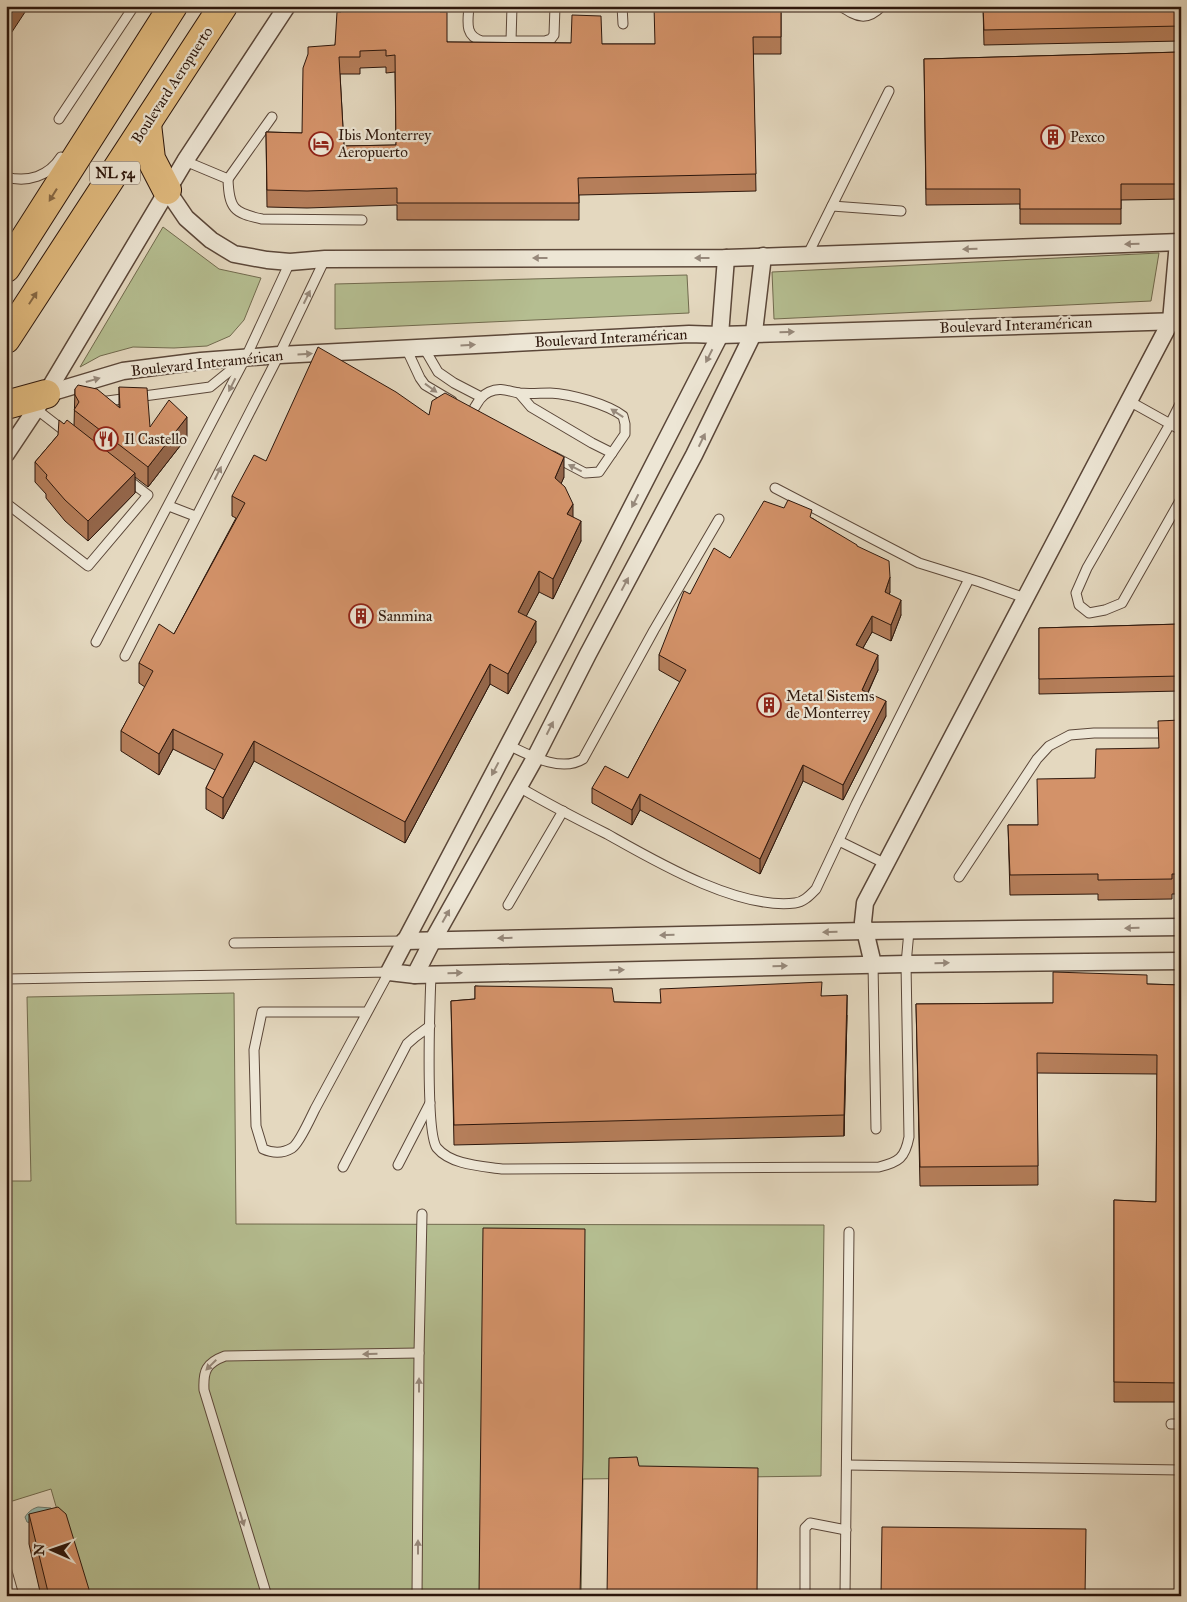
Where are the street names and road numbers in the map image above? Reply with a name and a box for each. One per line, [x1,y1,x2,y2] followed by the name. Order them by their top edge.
[128,23,217,147] street label: Boulevard Aeropuerto
[90,162,140,184] road number: NL 54
[939,313,1093,337] street label: Boulevard Interamérican
[534,325,688,351] street label: Boulevard Interamérican
[130,346,284,380] street label: Boulevard Interamérican

